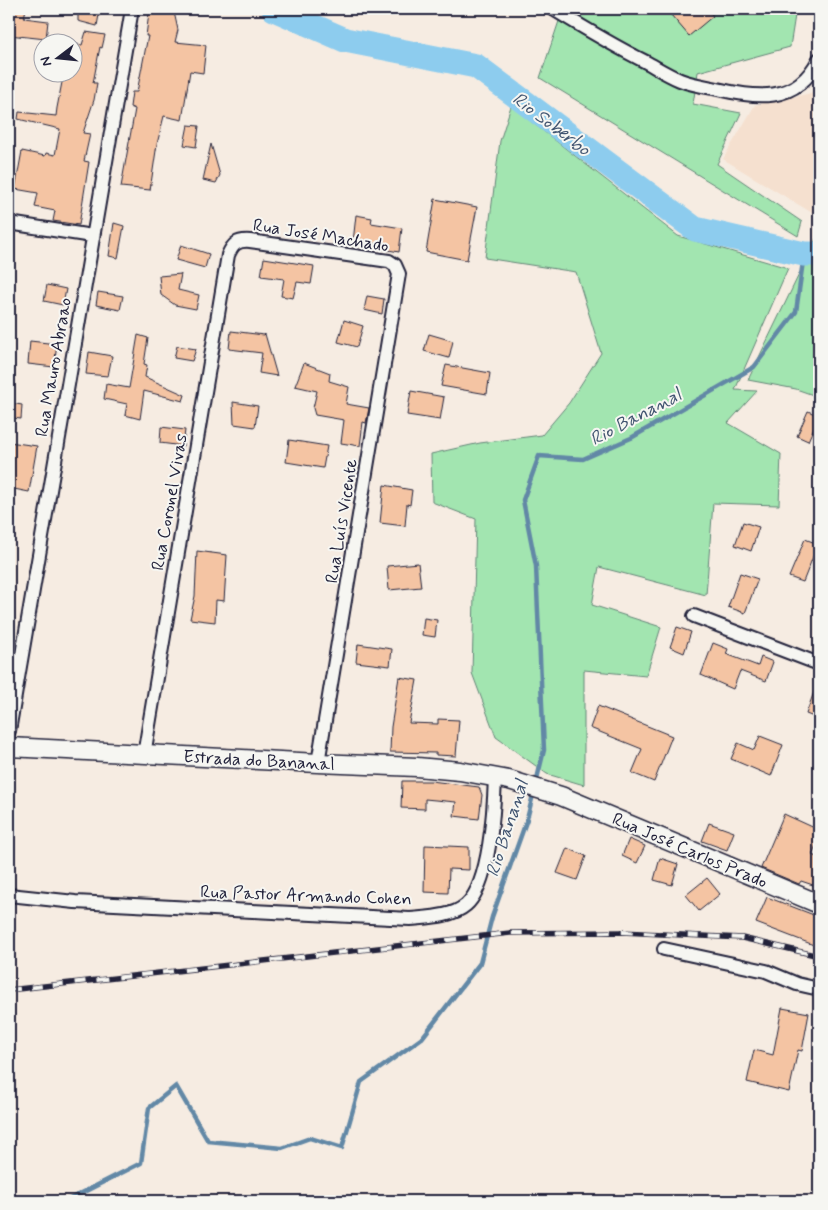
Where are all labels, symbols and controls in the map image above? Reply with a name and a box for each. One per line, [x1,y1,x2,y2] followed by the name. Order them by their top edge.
[32,32,82,82] north arrow
[37,54,56,68] text: N
[507,87,596,162] water label: Rio Soberbo
[251,213,390,259] street label: Rua José Machado
[30,296,78,439] street label: Rua Mauro Abraao
[586,382,687,452] water label: Rio Bananal
[146,432,194,573] street label: Rua Coronel Vivas
[320,457,364,585] street label: Rua Luís Vicente
[183,745,335,777] street label: Estrada do Bananal
[480,776,535,880] water label: Rio Bananal
[608,807,771,894] street label: Rua José Carlos Prado
[200,880,412,912] street label: Rua Pastor Armando Cohen

